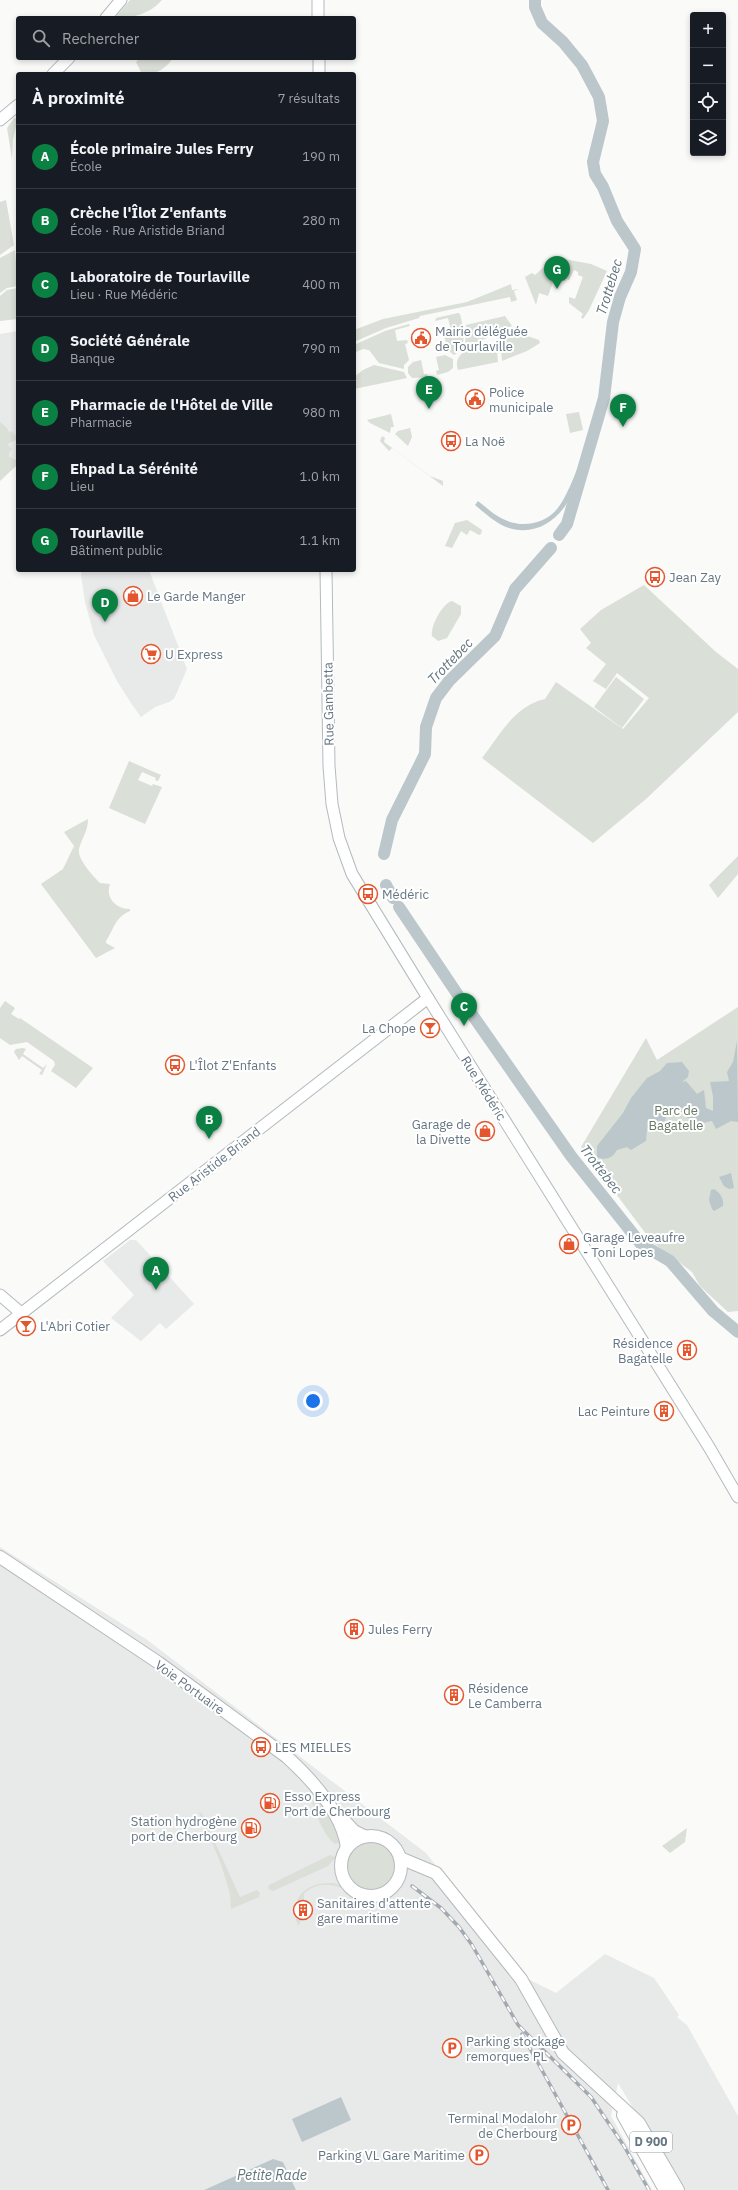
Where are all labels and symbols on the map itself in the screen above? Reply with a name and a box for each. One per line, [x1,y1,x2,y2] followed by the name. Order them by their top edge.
[544,256,570,289] pin: G
[592,257,626,317] water label: Trottebec
[435,323,528,355] place label: Mairie déléguée de Tourlaville
[410,327,432,349] public building icon: Mairie déléguée de Tourlaville
[416,376,442,409] pin: E
[489,384,553,416] place label: Police municipale
[464,388,486,410] public building icon: Police municipale
[610,394,636,427] pin: F
[440,430,462,452] bus stop icon: La Noë
[465,433,505,450] place label: La Noë
[644,566,666,588] bus stop icon: Jean Zay
[669,569,722,586] place label: Jean Zay
[122,585,144,607] shop icon: Le Garde Manger
[147,588,246,605] place label: Le Garde Manger
[92,589,118,622] pin: D
[423,634,477,688] water label: Trottebec
[140,643,162,665] supermarket icon: U Express
[165,646,223,663] place label: U Express
[319,662,338,746] street label: Rue Gambetta
[357,883,379,905] bus stop icon: Médéric
[382,886,429,903] place label: Médéric
[451,993,477,1026] pin: C
[419,1017,441,1039] bar icon: La Chope
[362,1020,416,1037] place label: La Chope
[457,1053,510,1124] street label: Rue Médéric
[164,1054,186,1076] bus stop icon: L'Îlot Z'Enfants
[189,1057,277,1074] place label: L'Îlot Z'Enfants
[649,1102,704,1134] park label: Parc de Bagatelle
[196,1106,222,1139] pin: B
[412,1116,471,1148] place label: Garage de la Divette
[474,1120,496,1142] shop icon: Garage de la Divette
[165,1123,264,1206] street label: Rue Aristide Briand
[576,1141,626,1197] water label: Trottebec
[583,1229,685,1261] place label: Garage Leveaufre - Toni Lopes
[558,1233,580,1255] shop icon: Garage Leveaufre - Toni Lopes
[143,1257,169,1290] pin: A
[15,1315,37,1337] bar icon: L'Abri Cotier
[40,1318,110,1335] place label: L'Abri Cotier
[612,1335,673,1367] place label: Résidence Bagatelle
[676,1339,698,1361] building icon: Résidence Bagatelle
[303,1391,323,1411] your location
[653,1400,675,1422] building icon: Lac Peinture
[578,1403,650,1420] place label: Lac Peinture
[343,1618,365,1640] building icon: Jules Ferry
[368,1621,433,1638] place label: Jules Ferry
[152,1656,228,1718] street label: Voie Portuaire
[468,1680,542,1712] place label: Résidence Le Camberra
[443,1684,465,1706] building icon: Résidence Le Camberra
[250,1736,272,1758] bus stop icon: LES MIELLES
[275,1739,351,1756] place label: LES MIELLES
[284,1788,390,1820] place label: Esso Express Port de Cherbourg
[259,1792,281,1814] fuel station icon: Esso Express Port de Cherbourg
[131,1813,237,1845] place label: Station hydrogène port de Cherbourg
[240,1817,262,1839] fuel station icon: Station hydrogène port de Cherbourg
[317,1895,431,1927] place label: Sanitaires d'attente gare maritime
[292,1899,314,1921] building icon: Sanitaires d'attente gare maritime
[466,2033,565,2065] place label: Parking stockage remorques PL
[441,2037,463,2059] parking icon: Parking stockage remorques PL
[448,2110,557,2142] place label: Terminal Modalohr de Cherbourg
[560,2114,582,2136] parking icon: Terminal Modalohr de Cherbourg
[630,2132,672,2152] road number: D 900
[468,2144,490,2166] parking icon: Parking VL Gare Maritime
[318,2147,465,2164] place label: Parking VL Gare Maritime
[237,2166,307,2184] water label: Petite Rade

